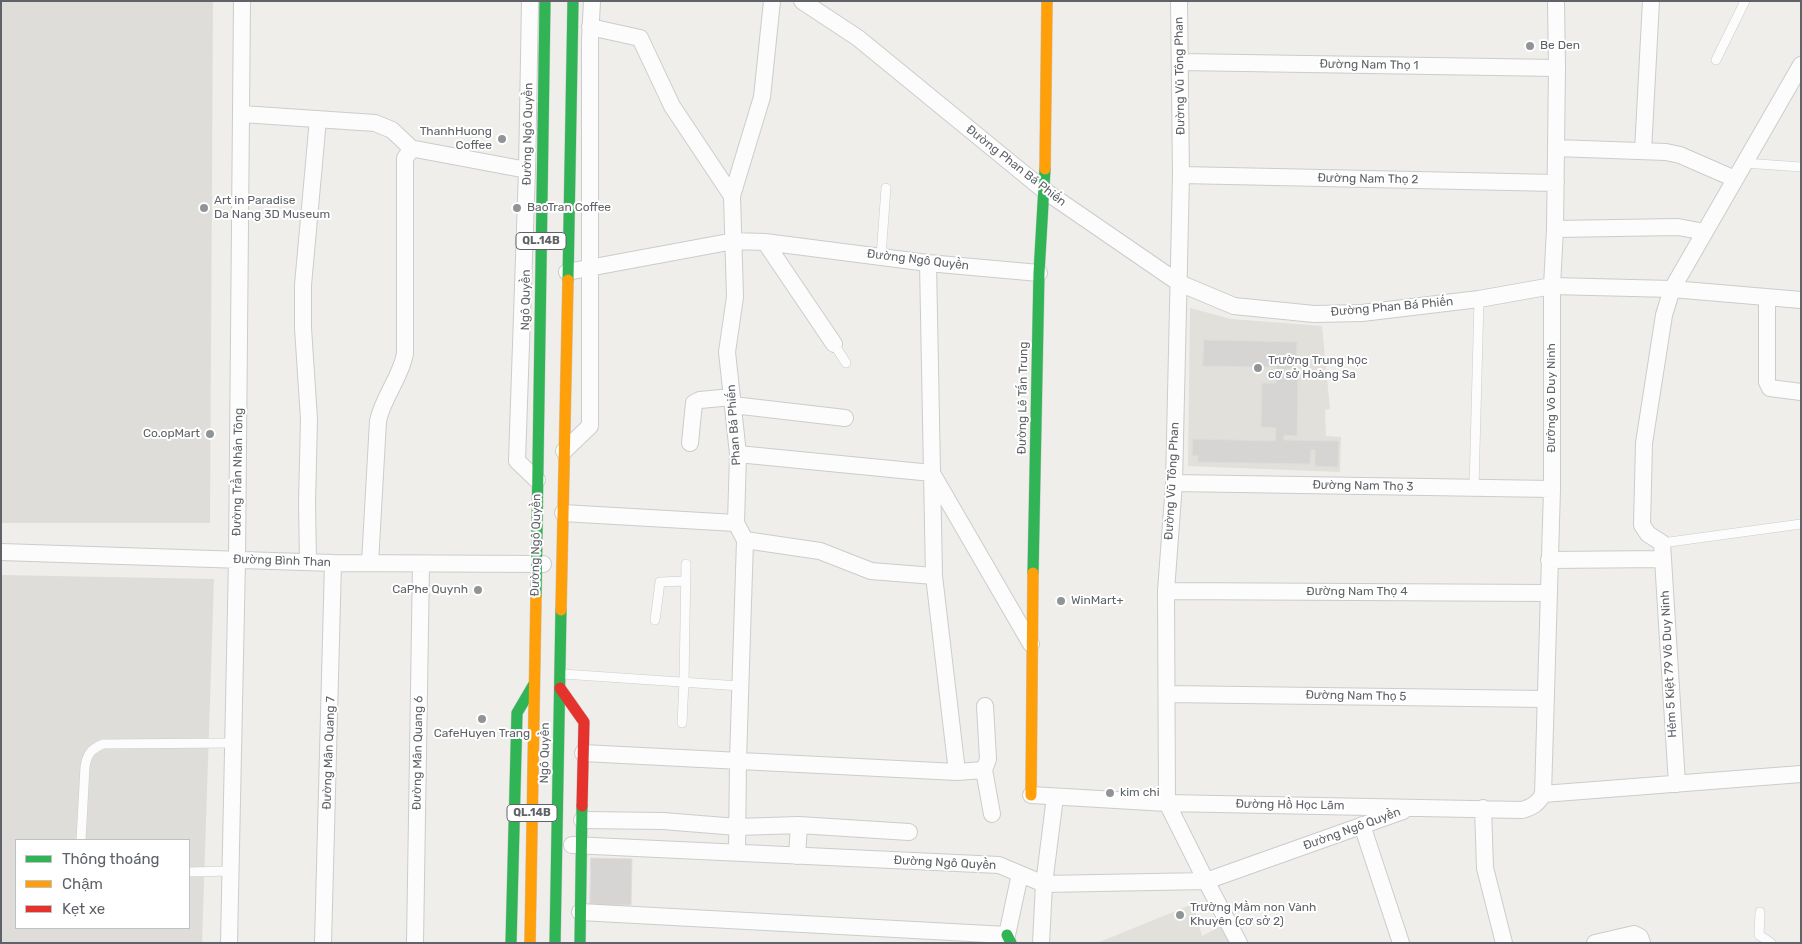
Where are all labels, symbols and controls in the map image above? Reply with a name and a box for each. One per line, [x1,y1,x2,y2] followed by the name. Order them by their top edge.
[1172,17,1188,135] street label: Đường Vũ Tông Phan
[1540,39,1580,53] place label: Be Den
[1524,40,1536,52] marker: Be Den
[1319,57,1419,73] street label: Đường Nam Thọ 1
[520,83,536,185] street label: Đường Ngô Quyền
[963,122,1069,210] street label: Đường Phan Bá Phiến
[420,125,492,153] place label: ThanhHuong Coffee
[496,133,508,145] marker: ThanhHuong Coffee
[1317,171,1419,187] street label: Đường Nam Thọ 2
[214,194,330,222] place label: Art in Paradise Da Nang 3D Museum
[527,201,611,215] place label: BaoTran Coffee
[198,202,210,214] marker: Art in Paradise Da Nang 3D Museum
[511,202,523,214] marker: BaoTran Coffee
[516,232,566,250] road number: QL.14B
[866,247,970,273] street label: Đường Ngô Quyền
[518,269,534,331] street label: Ngô Quyền
[1330,294,1454,320] street label: Đường Phan Bá Phiến
[1015,341,1031,455] street label: Đường Lê Tấn Trung
[1545,343,1559,453] street label: Đường Võ Duy Ninh
[1268,354,1368,382] place label: Trường Trung học cơ sở Hoàng Sa
[1252,362,1264,374] marker: Trường Trung học cơ sở Hoàng Sa
[724,384,744,466] street label: Phan Bá Phiến
[230,408,246,536] street label: Đường Trần Nhân Tông
[1162,422,1182,540] street label: Đường Vũ Tông Phan
[143,427,200,441] place label: Co.opMart
[204,428,216,440] marker: Co.opMart
[1312,478,1414,494] street label: Đường Nam Thọ 3
[528,494,544,596] street label: Đường Ngô Quyền
[233,552,331,570] street label: Đường Bình Than
[392,583,468,597] place label: CaPhe Quynh
[472,584,484,596] marker: CaPhe Quynh
[1306,585,1408,599] street label: Đường Nam Thọ 4
[1658,590,1680,738] street label: Hẻm 5 Kiệt 79 Võ Duy Ninh
[1071,594,1124,608] place label: WinMart+
[1055,595,1067,607] marker: WinMart+
[1305,688,1407,704] street label: Đường Nam Thọ 5
[320,696,338,810] street label: Đường Mân Quang 7
[410,696,426,810] street label: Đường Mân Quang 6
[476,713,488,725] marker: CafeHuyen Trang
[537,722,553,784] street label: Ngô Quyền
[434,727,530,741] place label: CafeHuyen Trang
[1120,786,1160,800] place label: kim chi
[1104,787,1116,799] marker: kim chi
[1235,797,1345,813] street label: Đường Hồ Học Lãm
[507,804,557,821] road number: QL.14B
[1301,805,1403,853] street label: Đường Ngô Quyền
[15,839,190,929] legend
[62,850,159,868] text: Thông thoáng
[893,853,997,873] street label: Đường Ngô Quyền
[62,875,103,893] text: Chậm
[62,900,105,918] text: Kẹt xe
[1190,901,1316,929] place label: Trường Mầm non Vành Khuyên (cơ sở 2)
[1174,909,1186,921] marker: Trường Mầm non Vành Khuyên (cơ sở 2)

